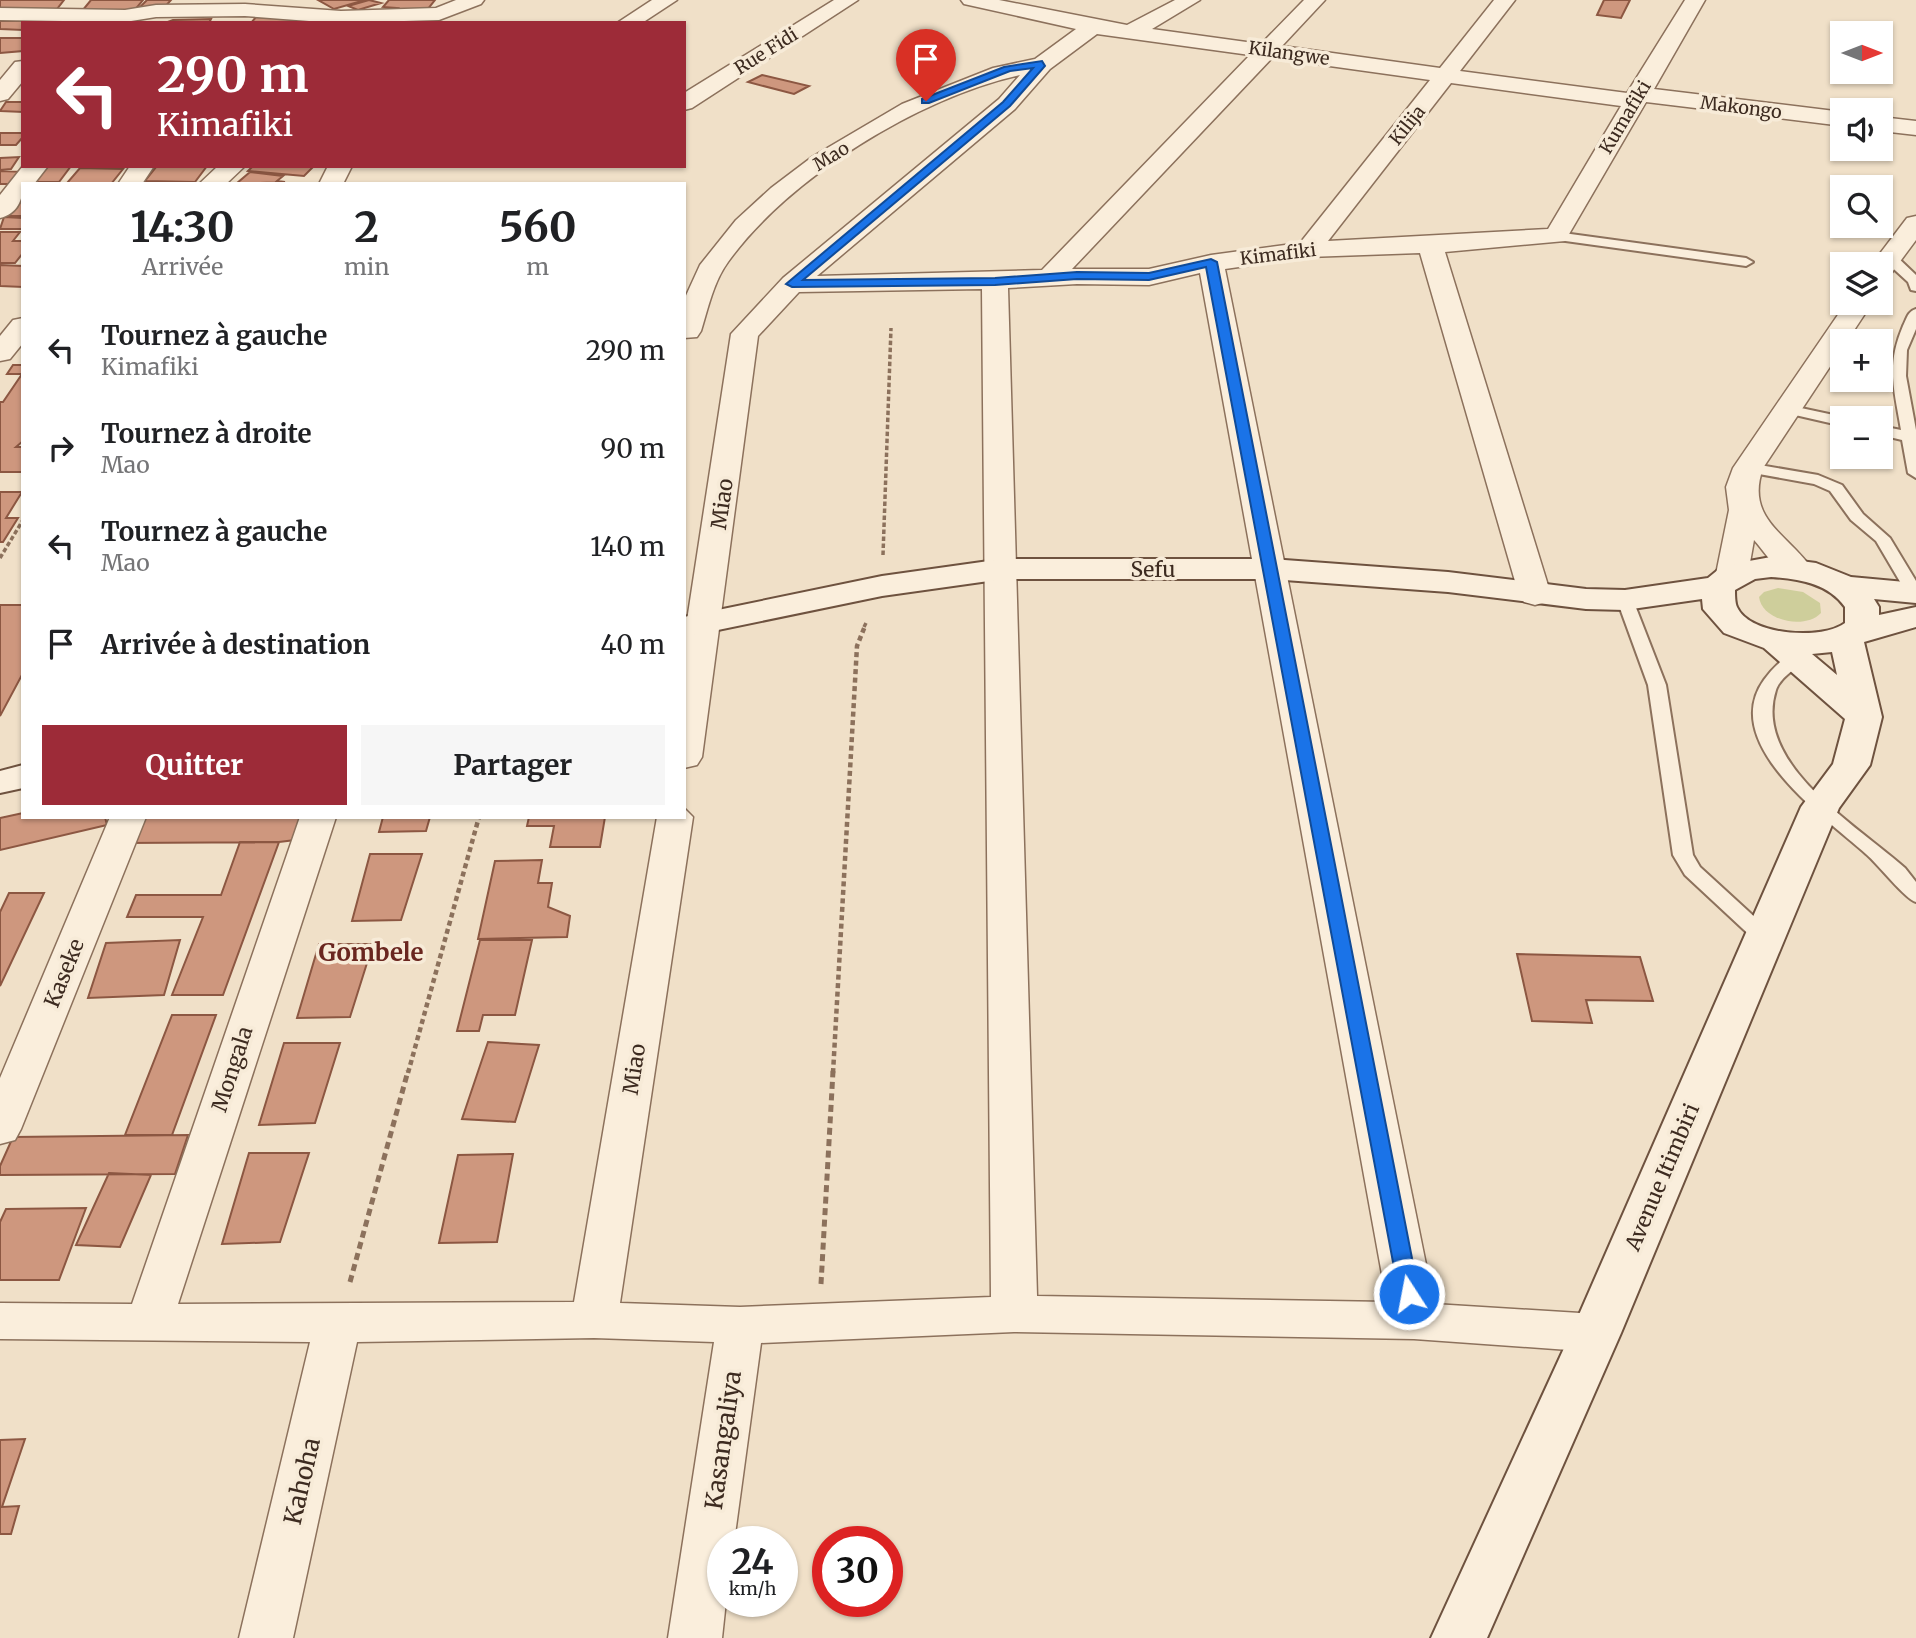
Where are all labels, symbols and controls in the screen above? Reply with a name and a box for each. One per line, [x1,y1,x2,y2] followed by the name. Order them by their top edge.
[1830,21,1894,84] north arrow
[1830,21,1893,469] map controls
[730,23,802,79] street label: Rue Fidi
[896,29,956,101] pin
[1247,36,1331,70] street label: Kilangwe
[907,40,945,78] icon: arrive
[157,44,309,105] text: 290 m
[42,49,133,140] icon: left
[1594,76,1656,158] street label: Kumafiki
[1699,91,1783,123] street label: Makongo
[1830,98,1893,161] button: sound
[1384,100,1430,150] street label: Kilija
[157,105,293,145] text: Kimafiki
[809,136,853,176] street label: Mao
[1830,175,1893,238] button: search
[130,201,234,253] text: 14:30
[354,201,379,253] text: 2
[499,201,576,253] text: 560
[1239,238,1318,270] street label: Kimafiki
[142,252,223,281] text: Arrivée
[344,252,389,281] text: min
[526,252,549,281] text: m
[1830,252,1893,315] button: layers
[101,319,327,352] text: Tournez à gauche
[1830,329,1893,392] button: +
[42,331,80,369] icon: left
[586,334,665,367] text: 290 m
[101,352,199,381] text: Kimafiki
[1830,406,1893,469] button: −
[101,417,312,450] text: Tournez à droite
[42,429,80,467] icon: right
[601,432,665,465] text: 90 m
[101,450,150,479] text: Mao
[705,477,739,531] street label: Miao
[101,515,327,548] text: Tournez à gauche
[42,527,80,565] icon: left
[590,530,665,563] text: 140 m
[101,548,150,577] text: Mao
[1131,556,1175,583] street label: Sefu
[42,625,80,663] icon: arrive
[101,628,370,661] text: Arrivée à destination
[601,628,665,661] text: 40 m
[42,725,347,805] button: Quitter
[361,725,665,805] button: Partager
[38,935,90,1011] street label: Kaseke
[318,937,424,968] district label: Gombele
[205,1023,259,1115] street label: Mongala
[617,1042,651,1096] street label: Miao
[1618,1099,1705,1256] street label: Avenue Itimbiri
[1372,1257,1446,1331] position arrow
[698,1369,748,1511] street label: Kasangaliya
[277,1434,327,1527] street label: Kahoha
[812,1526,903,1617] speed limit sign: 30
[731,1540,774,1584] text: 24
[729,1577,776,1600] text: km/h

